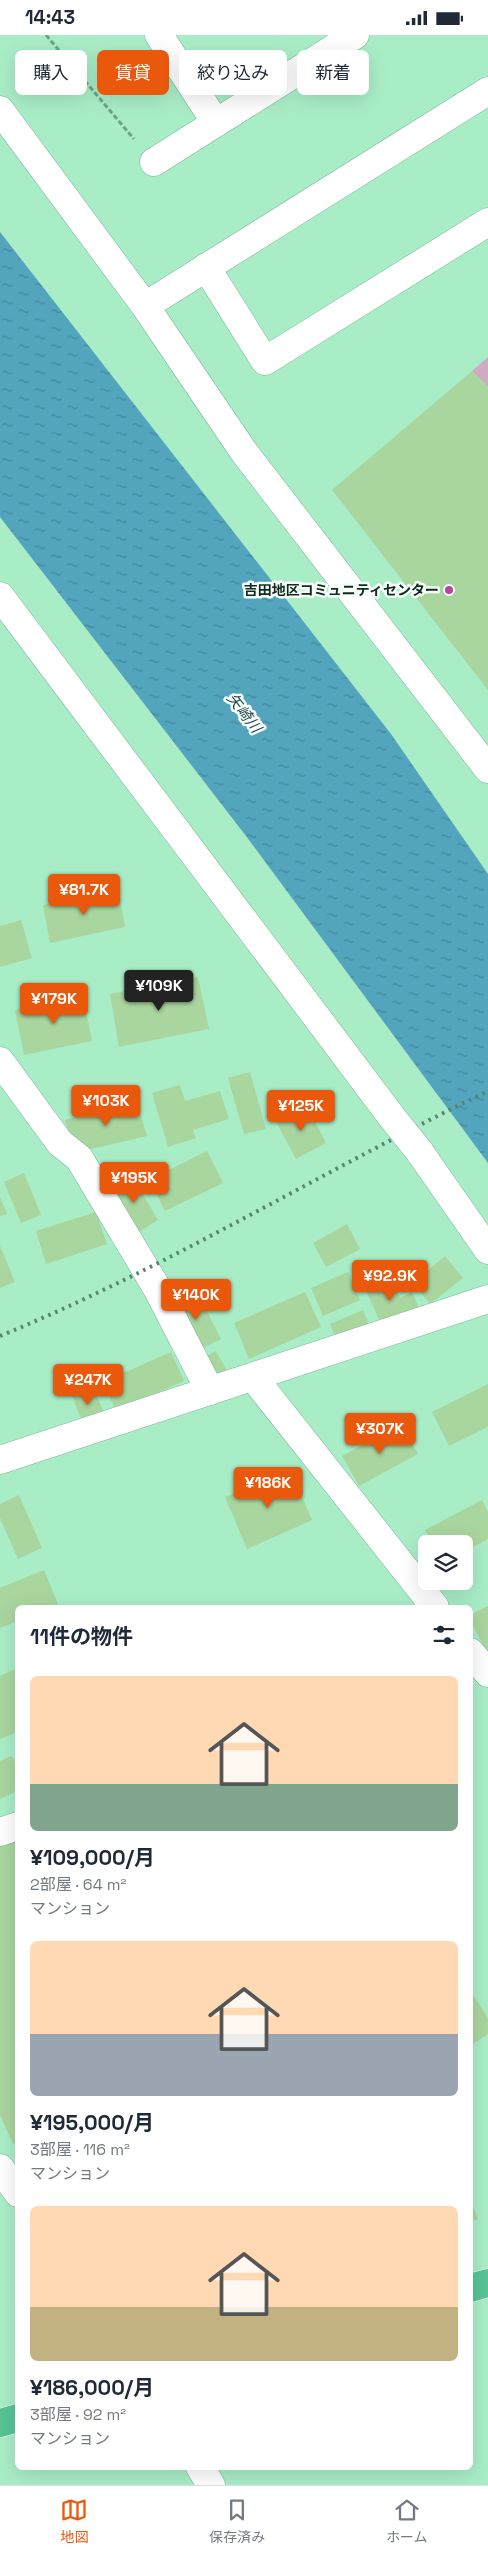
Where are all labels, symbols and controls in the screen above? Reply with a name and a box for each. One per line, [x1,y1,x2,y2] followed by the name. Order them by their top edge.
[25,5,75,30] text: 14:43
[15,50,87,95] chip: 購入
[97,50,169,95] chip: 賃貸
[179,50,287,95] chip: 絞り込み
[297,50,369,95] chip: 新着
[244,581,439,599] place label: 吉田地区コミュニティセンター
[443,584,455,596] marker: 吉田地区コミュニティセンター
[223,689,267,738] water label: 矢崎川
[43,873,125,916] pin: ¥81.7K
[59,879,109,900] text: ¥81.7K
[124,969,194,1012] pin: ¥109K
[135,975,183,996] text: ¥109K
[19,983,89,1025] pin: ¥179K
[31,988,77,1009] text: ¥179K
[71,1085,141,1127] pin: ¥103K
[266,1089,336,1132] pin: ¥125K
[82,1090,130,1111] text: ¥103K
[278,1095,324,1116] text: ¥125K
[99,1161,169,1204] pin: ¥195K
[111,1167,157,1188] text: ¥195K
[349,1259,431,1302] pin: ¥92.9K
[363,1265,417,1286] text: ¥92.9K
[161,1279,231,1321] pin: ¥140K
[172,1284,220,1305] text: ¥140K
[53,1363,123,1406] pin: ¥247K
[64,1369,112,1390] text: ¥247K
[345,1413,415,1455] pin: ¥307K
[356,1418,404,1439] text: ¥307K
[233,1467,303,1509] pin: ¥186K
[245,1472,291,1493] text: ¥186K
[418,1535,473,1590] map controls
[418,1535,473,1590] button: layers
[430,1621,458,1649] icon: filters
[30,1623,133,1650] text: 11件の物件
[199,1709,289,1799] icon: home
[30,1844,155,1871] text: ¥109,000/月
[30,1874,126,1895] text: 2部屋 · 64 m²
[30,1898,110,1919] text: マンション
[199,1974,289,2064] icon: home
[30,2109,154,2136] text: ¥195,000/月
[30,2139,130,2160] text: 3部屋 · 116 m²
[30,2163,110,2184] text: マンション
[199,2239,289,2329] icon: home
[30,2374,154,2401] text: ¥186,000/月
[30,2404,126,2425] text: 3部屋 · 92 m²
[30,2428,110,2449] text: マンション
[60,2496,88,2546] tab: 地図
[209,2496,265,2546] tab: 保存済み
[386,2496,428,2546] tab: ホーム

